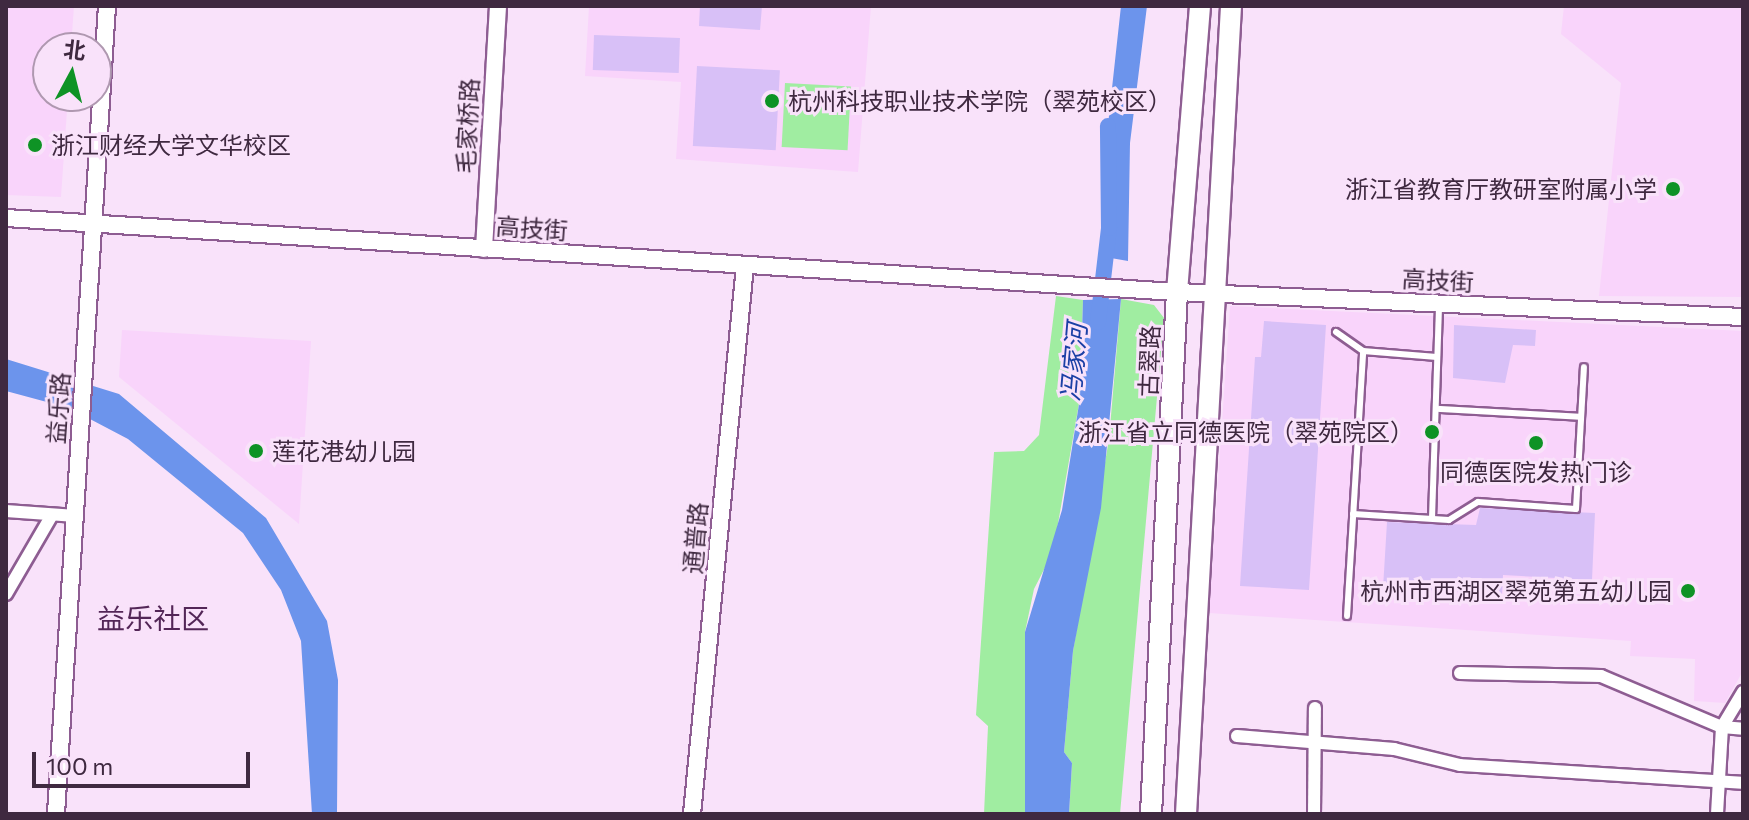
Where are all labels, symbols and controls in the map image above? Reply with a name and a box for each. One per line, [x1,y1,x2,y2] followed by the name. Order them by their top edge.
[32,32,112,112] north arrow
[62,35,87,64] text: 北
[450,77,484,175] street label: 毛家桥路
[788,87,1172,115] place label: 杭州科技职业技术学院（翠苑校区）
[763,92,781,110] marker: 杭州科技职业技术学院（翠苑校区）
[51,131,291,159] place label: 浙江财经大学文华校区
[26,136,44,154] marker: 浙江财经大学文华校区
[1345,175,1657,203] place label: 浙江省教育厅教研室附属小学
[1664,180,1682,198] marker: 浙江省教育厅教研室附属小学
[495,211,569,245] street label: 高技街
[1401,264,1475,296] street label: 高技街
[1054,322,1092,402] water label: 冯家河
[1133,325,1165,397] street label: 古翠路
[41,371,75,445] street label: 益乐路
[1078,418,1414,446] place label: 浙江省立同德医院（翠苑院区）
[1421,421,1443,443] marker: 浙江省立同德医院（翠苑院区）
[1525,432,1547,454] marker: 同德医院发热门诊
[272,437,416,465] place label: 莲花港幼儿园
[247,442,265,460] marker: 莲花港幼儿园
[1440,458,1632,486] place label: 同德医院发热门诊
[678,501,712,575] street label: 通普路
[1360,577,1672,605] place label: 杭州市西湖区翠苑第五幼儿园
[1679,582,1697,600] marker: 杭州市西湖区翠苑第五幼儿园
[97,601,209,635] district label: 益乐社区
[36,736,254,786] scale bar
[46,751,113,780] text: 100 m

